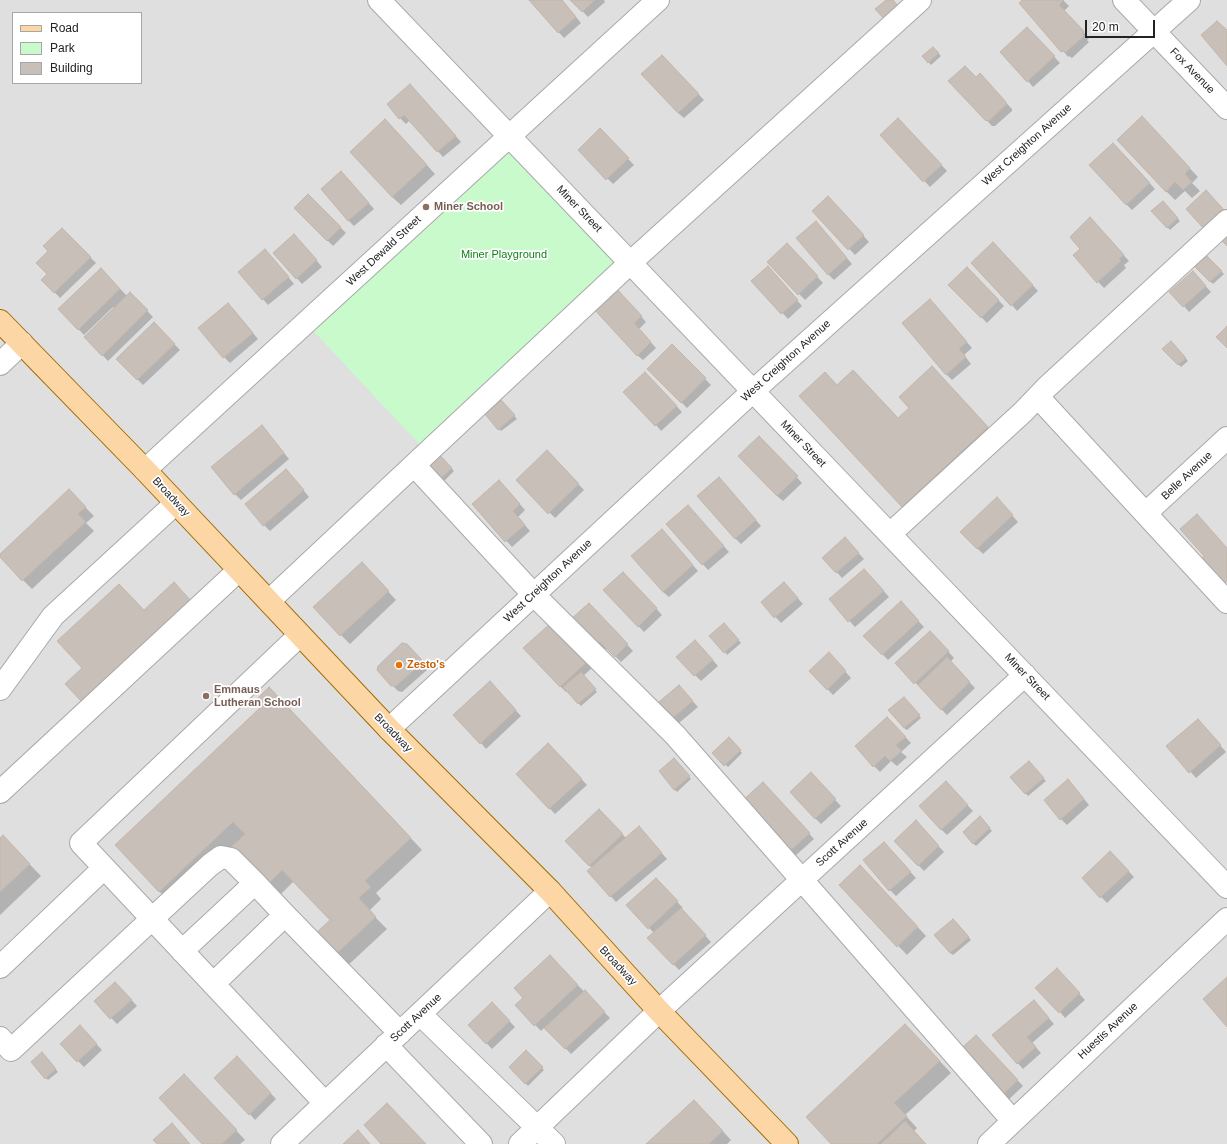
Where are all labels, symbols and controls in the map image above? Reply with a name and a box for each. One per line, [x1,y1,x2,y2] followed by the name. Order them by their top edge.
[12,12,142,84] legend
[1087,12,1157,38] scale bar
[1092,20,1119,34] text: 20 m
[50,21,79,35] text: Road
[50,41,75,55] text: Park
[1167,45,1217,97] street label: Fox Avenue
[50,61,93,75] text: Building
[980,101,1074,189] street label: West Creighton Avenue
[553,183,605,235] street label: Miner Street
[434,200,503,214] place label: Miner School
[421,202,431,212] marker: Miner School
[344,213,424,289] street label: West Dewald Street
[461,248,547,262] park label: Miner Playground
[739,317,833,405] street label: West Creighton Avenue
[777,418,829,470] street label: Miner Street
[1159,449,1215,503] street label: Belle Avenue
[149,475,193,519] street label: Broadway
[501,537,595,625] street label: West Creighton Avenue
[1001,651,1053,703] street label: Miner Street
[407,658,445,672] place label: Zesto's
[394,660,404,670] marker: Zesto's
[214,683,301,709] place label: Emmaus Lutheran School
[201,691,211,701] marker: Emmaus Lutheran School
[371,711,415,755] street label: Broadway
[813,816,871,870] street label: Scott Avenue
[596,944,640,988] street label: Broadway
[388,991,444,1045] street label: Scott Avenue
[1075,1000,1141,1062] street label: Huestis Avenue

